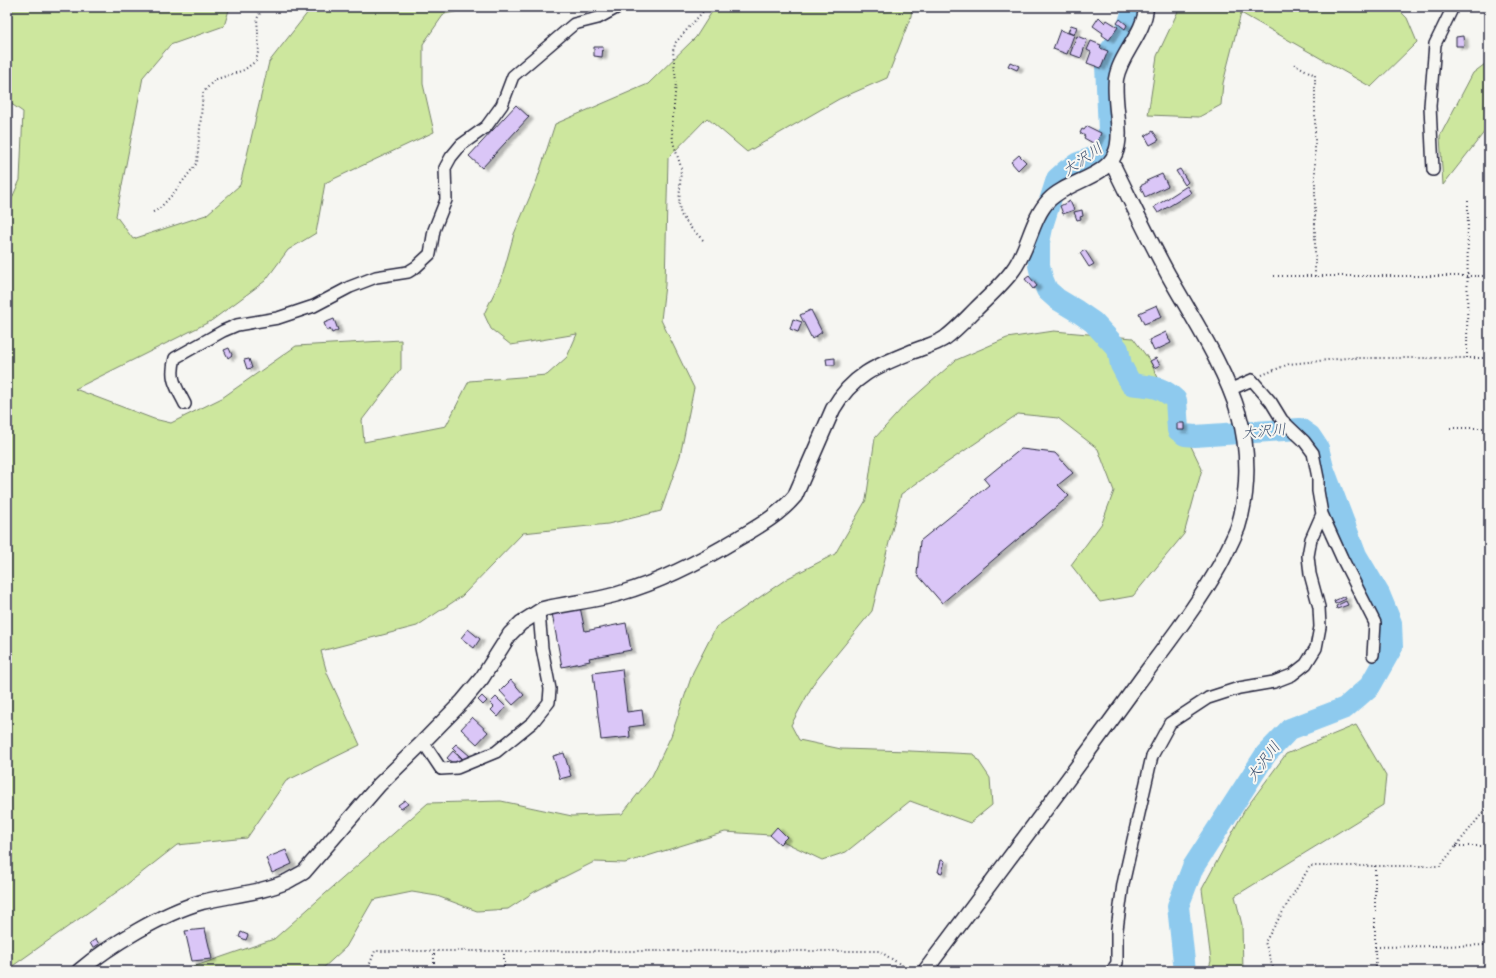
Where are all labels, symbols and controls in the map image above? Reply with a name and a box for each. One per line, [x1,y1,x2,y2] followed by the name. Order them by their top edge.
[1059,139,1107,181] water label: 大沢川
[1241,420,1287,444] water label: 大沢川
[1242,738,1286,786] water label: 大沢川

